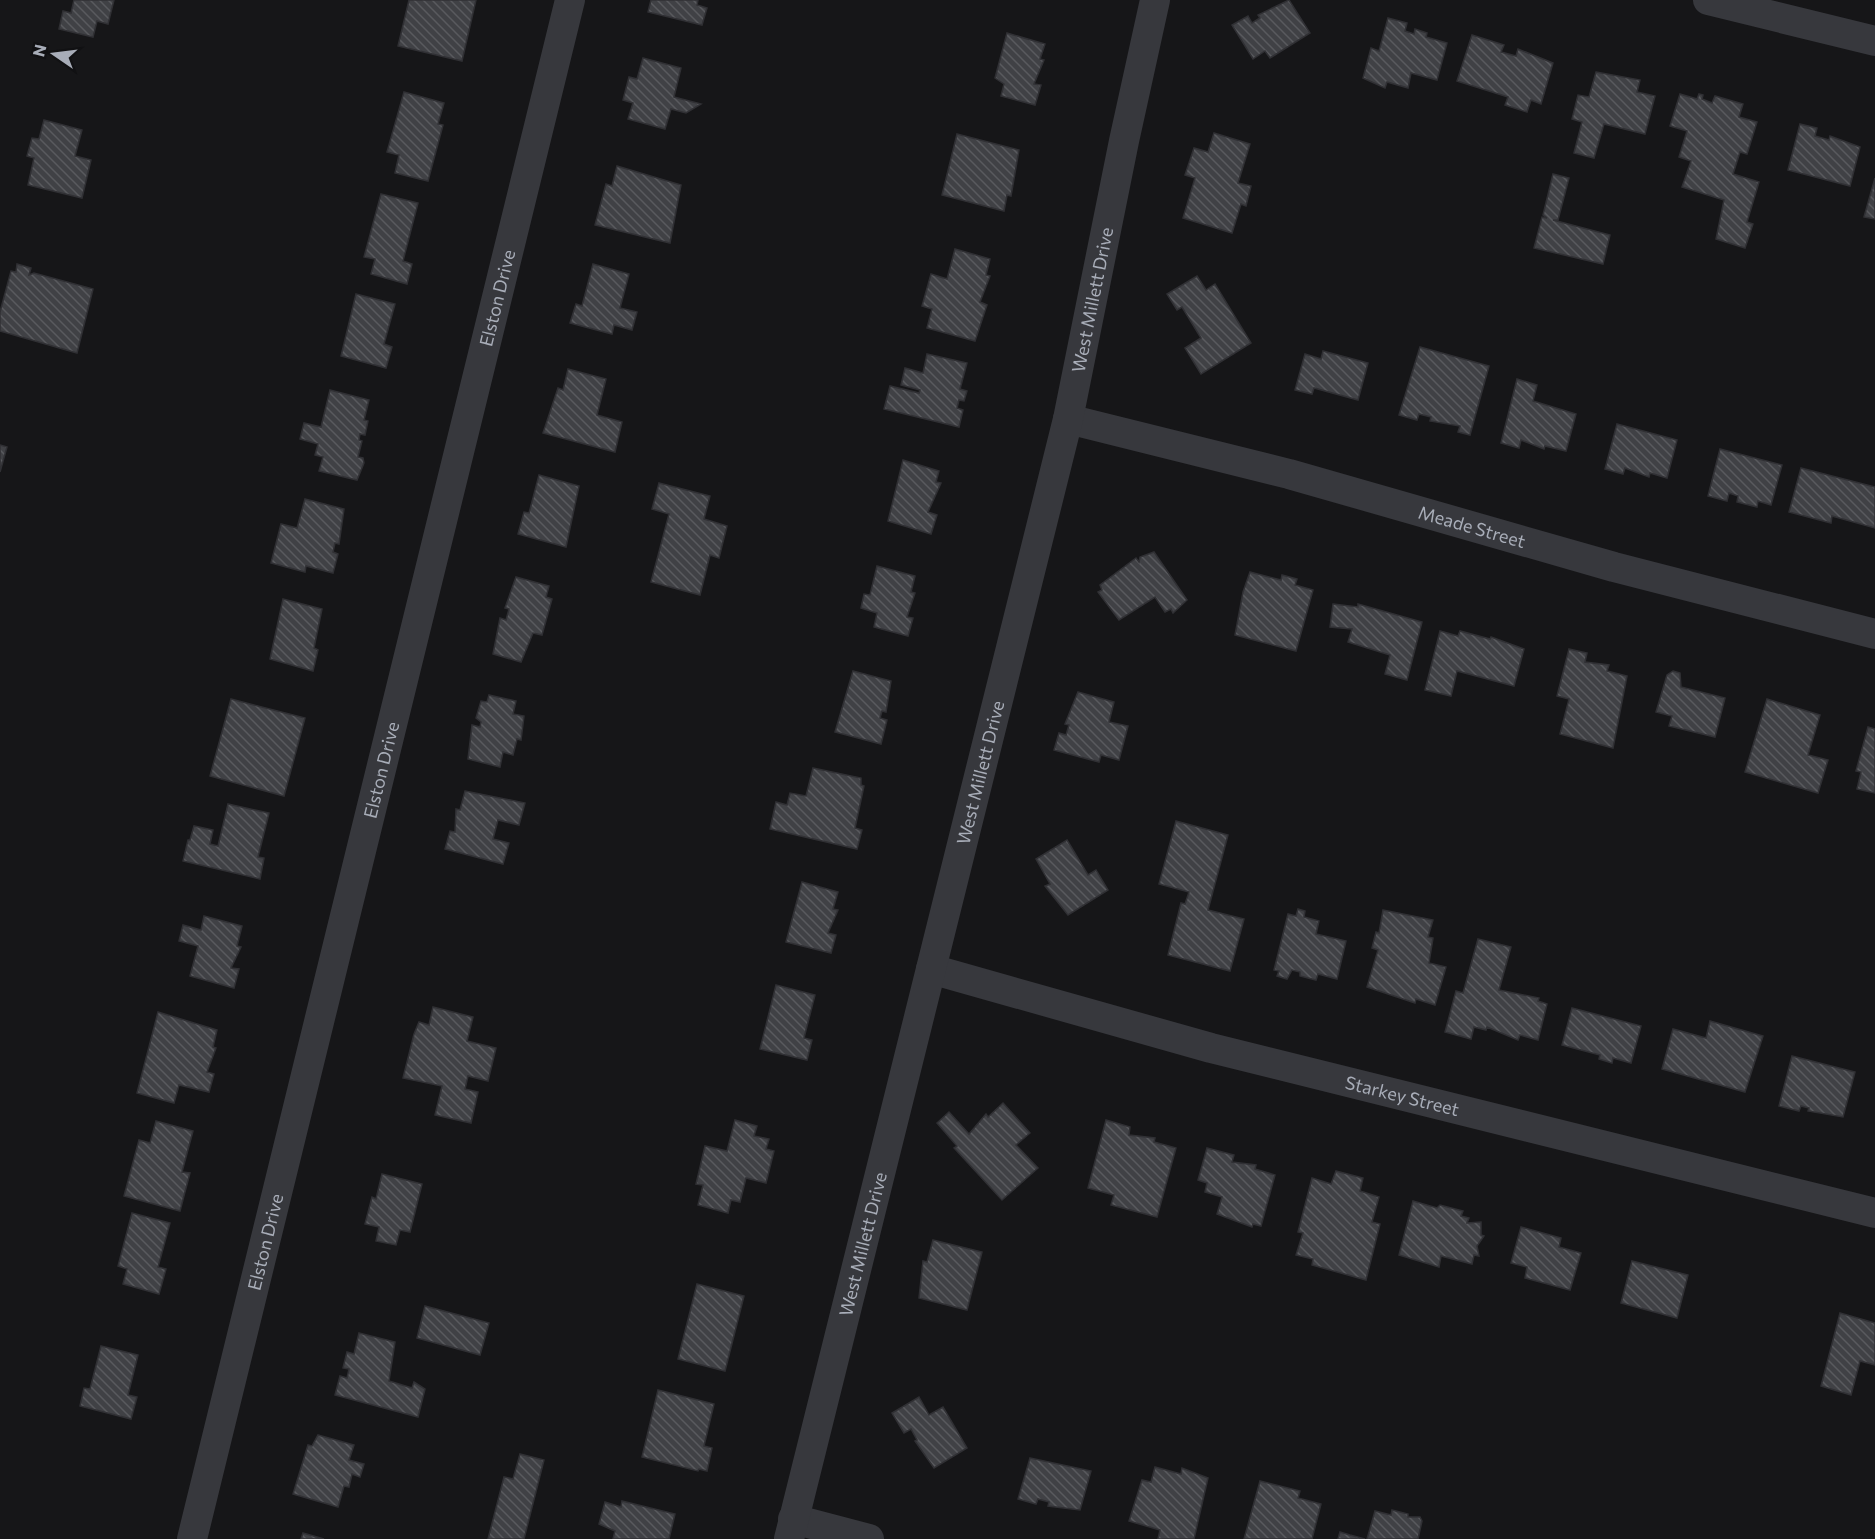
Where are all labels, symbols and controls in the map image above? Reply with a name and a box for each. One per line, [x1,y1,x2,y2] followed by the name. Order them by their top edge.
[24,24,84,84] north arrow
[28,42,50,58] text: N
[1067,225,1117,374] street label: West Millett Drive
[474,247,519,348] street label: Elston Drive
[1416,501,1528,552] street label: Meade Street
[951,698,1008,847] street label: West Millett Drive
[358,719,403,820] street label: Elston Drive
[1343,1071,1462,1120] street label: Starkey Street
[834,1170,891,1318] street label: West Millett Drive
[243,1191,287,1292] street label: Elston Drive

